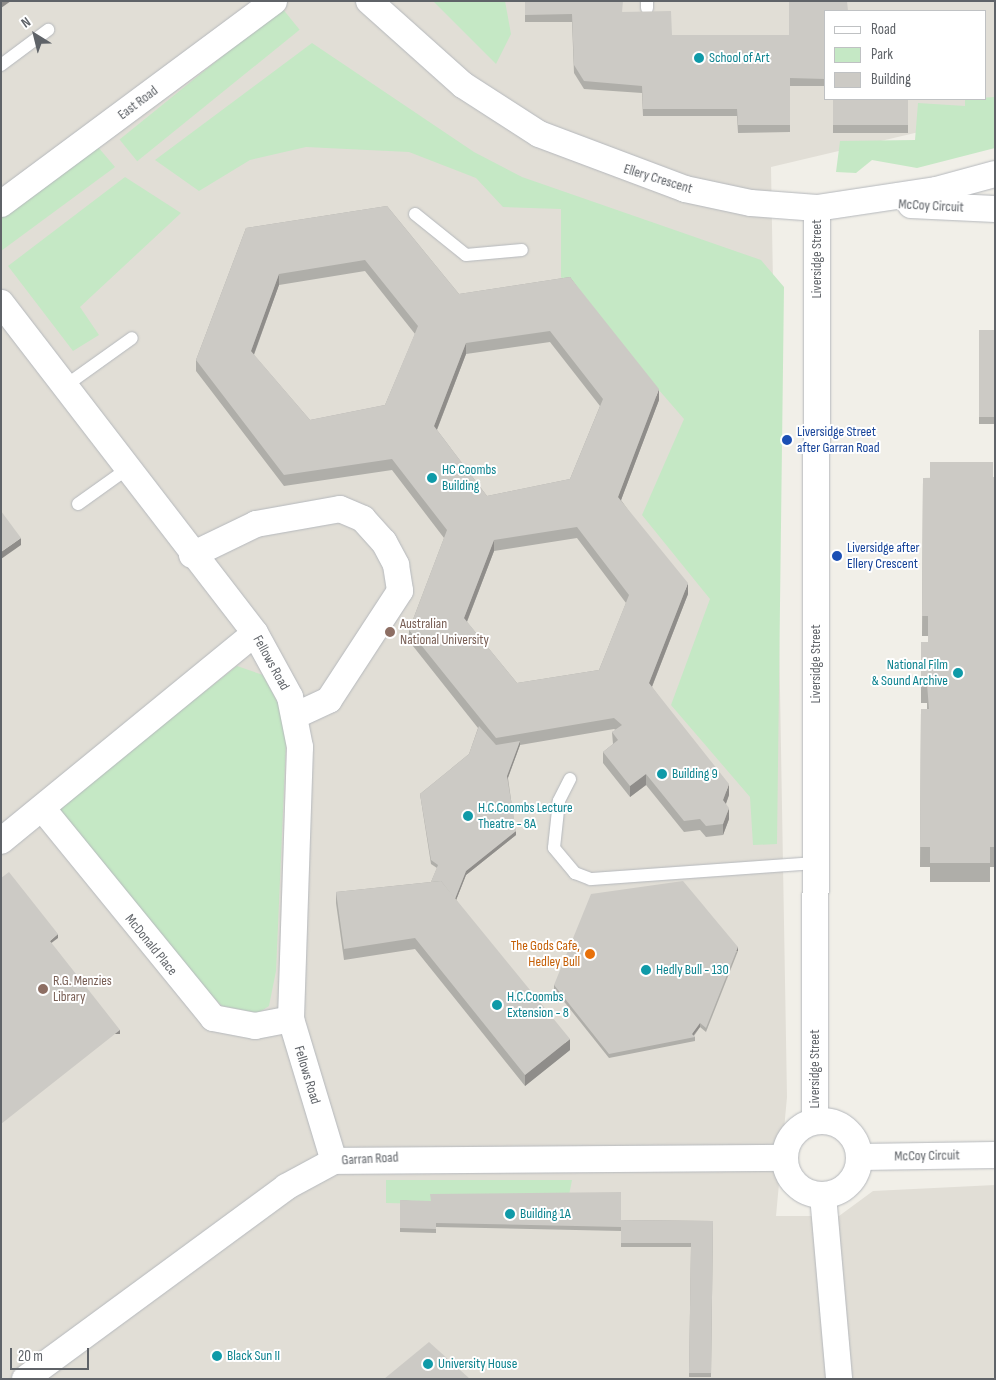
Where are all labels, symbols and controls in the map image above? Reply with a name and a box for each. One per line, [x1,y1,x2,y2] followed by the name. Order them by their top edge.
[10,10,60,60] north arrow
[824,10,986,100] legend
[18,13,34,32] text: N
[871,20,896,39] text: Road
[871,45,893,64] text: Park
[709,50,770,66] place label: School of Art
[693,52,705,64] marker: School of Art
[871,70,911,89] text: Building
[115,83,161,123] street label: East Road
[622,161,694,197] street label: Ellery Crescent
[898,196,964,216] street label: McCoy Circuit
[809,220,825,298] street label: Liversidge Street
[797,424,880,457] place label: Liversidge Street after Garran Road
[781,434,793,446] marker: Liversidge Street after Garran Road
[442,462,496,494] place label: HC Coombs Building
[426,472,438,484] marker: HC Coombs Building
[847,540,920,572] place label: Liversidge after Ellery Crescent
[831,550,843,562] marker: Liversidge after Ellery Crescent
[400,616,489,648] place label: Australian National University
[808,625,824,703] street label: Liversidge Street
[384,626,396,638] marker: Australian National University
[249,633,293,693] street label: Fellows Road
[872,657,948,690] place label: National Film & Sound Archive
[952,667,964,679] marker: National Film & Sound Archive
[672,766,718,782] place label: Building 9
[656,768,668,780] marker: Building 9
[478,800,573,832] place label: H.C.Coombs Lecture Theatre - 8A
[462,810,474,822] marker: H.C.Coombs Lecture Theatre - 8A
[121,911,181,979] street label: McDonald Place
[511,938,580,970] place label: The Gods Cafe, Hedley Bull
[584,948,596,960] marker: The Gods Cafe, Hedley Bull
[656,962,729,978] place label: Hedly Bull - 130
[640,964,652,976] marker: Hedly Bull - 130
[53,973,112,1006] place label: R.G. Menzies Library
[37,983,49,995] marker: R.G. Menzies Library
[507,989,569,1022] place label: H.C.Coombs Extension - 8
[491,999,503,1011] marker: H.C.Coombs Extension - 8
[807,1030,823,1108] street label: Liversidge Street
[290,1044,324,1106] street label: Fellows Road
[894,1147,960,1165] street label: McCoy Circuit
[341,1149,399,1169] street label: Garran Road
[520,1206,571,1222] place label: Building 1A
[504,1208,516,1220] marker: Building 1A
[12,1338,91,1370] scale bar
[18,1347,43,1366] text: 20 m
[227,1348,280,1364] place label: Black Sun II
[211,1350,223,1362] marker: Black Sun II
[438,1356,517,1372] place label: University House
[422,1358,434,1370] marker: University House

